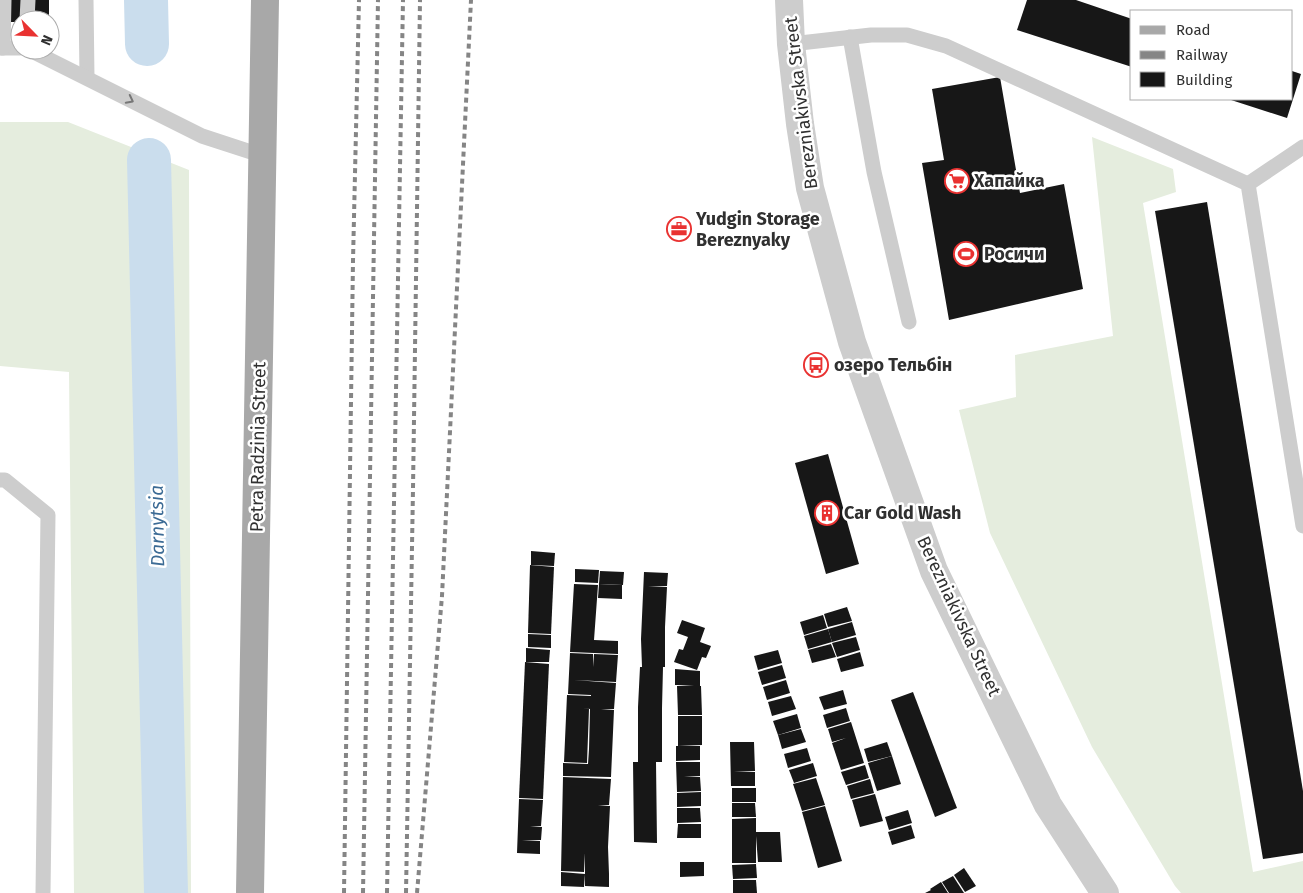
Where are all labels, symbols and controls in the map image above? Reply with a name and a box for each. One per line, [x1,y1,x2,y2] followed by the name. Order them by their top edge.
[10,10,60,60] north arrow
[1130,10,1293,100] legend
[779,15,823,191] street label: Berezniakivska Street
[1176,21,1211,39] text: Road
[37,32,56,48] text: N
[1176,46,1228,64] text: Railway
[1176,71,1232,89] text: Building
[125,94,134,104] one-way arrow
[944,168,970,194] supermarket icon: Хапайка
[973,170,1045,192] place label: Хапайка
[695,208,820,251] place label: Yudgin Storage Bereznyaky
[666,216,692,242] office icon: Yudgin Storage Bereznyaky
[953,241,979,267] sports icon: Росичи
[984,243,1045,265] place label: Росичи
[803,352,829,378] bus stop icon: озеро Тельбін
[834,354,952,376] place label: озеро Тельбін
[246,361,270,532] street label: Petra Radzinia Street
[145,485,169,567] water label: Darnytsia
[814,500,840,526] building icon: Car Gold Wash
[844,502,961,524] place label: Car Gold Wash
[912,533,1006,700] street label: Berezniakivska Street

